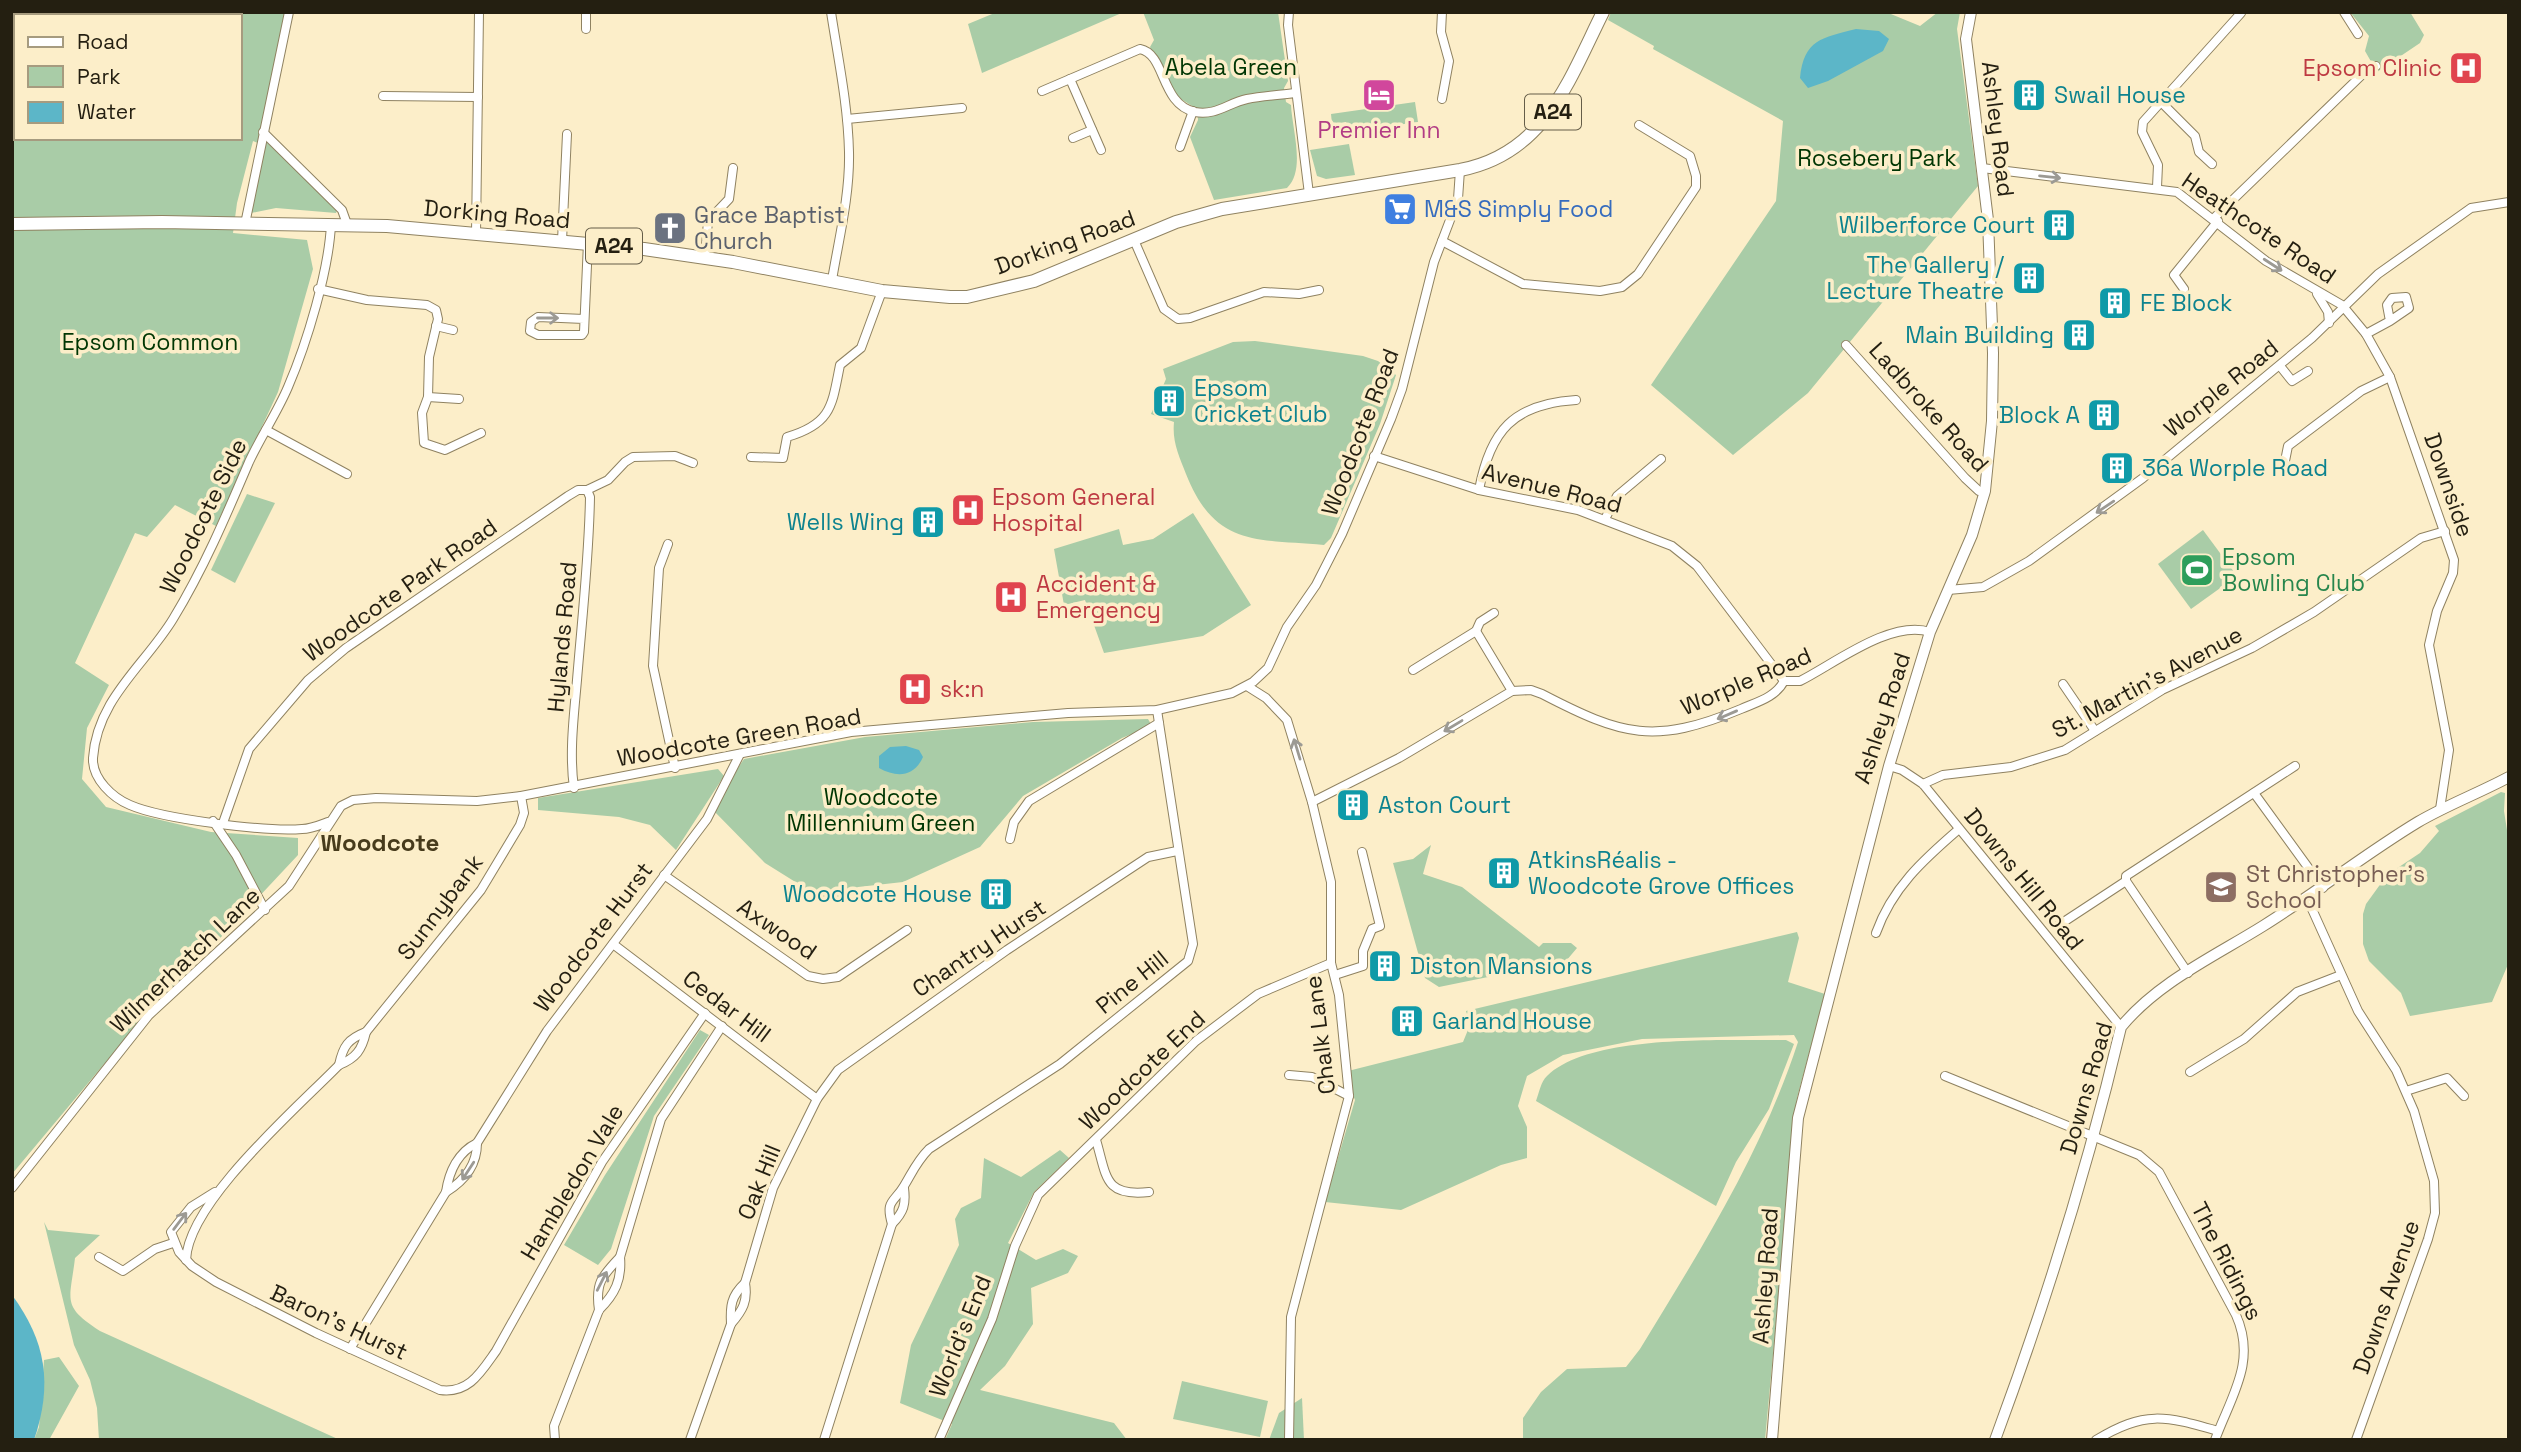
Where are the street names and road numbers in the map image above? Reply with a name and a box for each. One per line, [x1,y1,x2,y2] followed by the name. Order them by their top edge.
[1975,59,2021,199] street label: Ashley Road
[1525,94,1581,130] road number: A24
[2176,165,2342,291] street label: Heathcote Road
[422,193,572,235] street label: Dorking Road
[991,203,1139,281] street label: Dorking Road
[586,229,642,264] road number: A24
[2157,333,2285,443] street label: Worple Road
[1863,336,1995,478] street label: Ladbroke Road
[1314,344,1406,520] street label: Woodcote Road
[2417,429,2481,541] street label: Downside
[153,434,253,598] street label: Woodcote Side
[1479,456,1625,520] street label: Avenue Road
[297,512,503,668] street label: Woodcote Park Road
[540,560,584,714] street label: Hylands Road
[2046,619,2248,745] street label: St. Martin's Avenue
[1676,640,1816,722] street label: Worple Road
[1847,648,1917,788] street label: Ashley Road
[615,701,863,773] street label: Woodcote Green Road
[1958,802,2090,956] street label: Downs Hill Road
[390,848,490,966] street label: Sunnybank
[527,856,659,1018] street label: Woodcote Hurst
[104,881,266,1039] street label: Wilmerhatch Lane
[731,892,823,966] street label: Axwood
[906,892,1052,1004] street label: Chantry Hurst
[1090,944,1174,1020] street label: Pine Hill
[677,963,777,1049] street label: Cedar Hill
[1298,974,1342,1096] street label: Chalk Lane
[1072,1004,1212,1136] street label: Woodcote End
[2053,1018,2119,1158] street label: Downs Road
[514,1099,630,1265] street label: Hambledon Vale
[730,1140,788,1224] street label: Oak Hill
[2184,1197,2270,1325] street label: The Ridings
[1745,1207,1785,1345] street label: Ashley Road
[2346,1216,2426,1378] street label: Downs Avenue
[922,1271,998,1401] street label: World's End
[266,1277,412,1367] street label: Baron's Hurst

